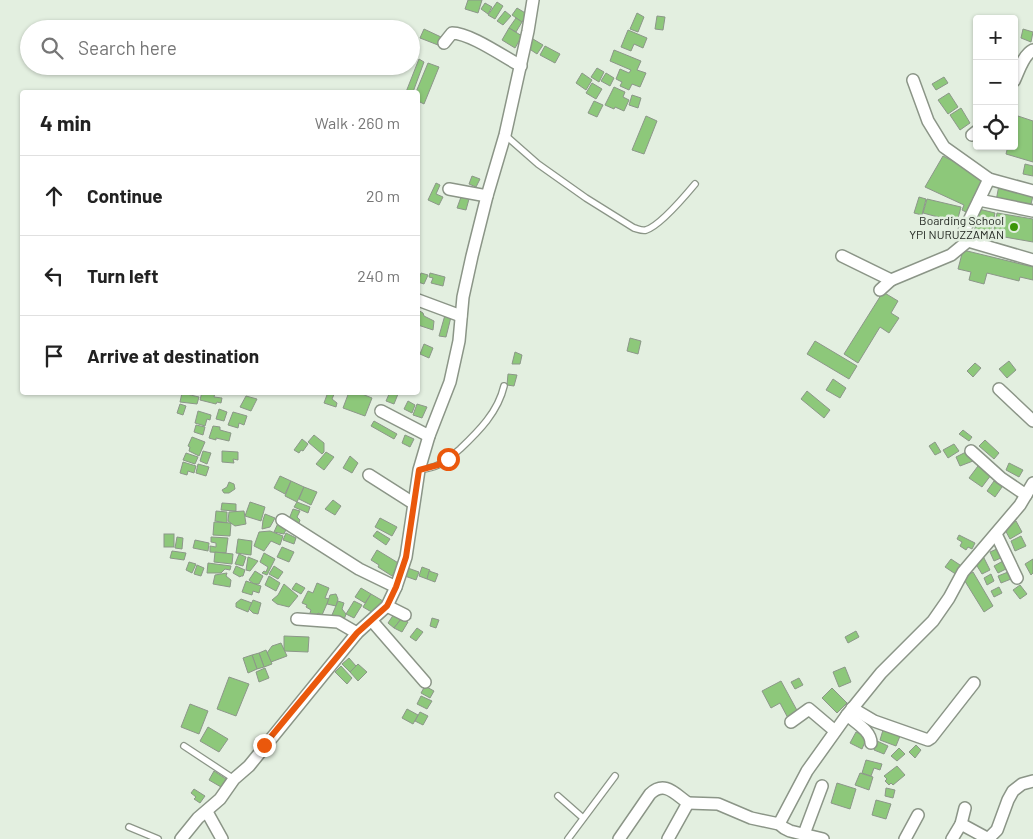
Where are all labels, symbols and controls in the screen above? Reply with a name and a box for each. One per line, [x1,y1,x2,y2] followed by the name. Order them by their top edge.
[973,15,1018,150] map controls
[973,15,1018,60] button: +
[20,20,420,75] search box
[38,34,66,62] icon: search
[78,36,177,59] text: Search here
[973,60,1018,105] button: −
[973,105,1018,150] button: locate
[40,110,91,135] text: 4 min
[315,113,400,132] text: Walk · 260 m
[40,182,68,210] icon: ahead
[87,184,163,207] text: Continue
[366,186,400,205] text: 20 m
[909,213,1004,241] place label: Boarding School YPI NURUZZAMAN
[1008,221,1020,233] marker: Boarding School YPI NURUZZAMAN
[40,262,68,290] icon: left
[87,264,158,287] text: Turn left
[357,266,400,285] text: 240 m
[40,342,68,370] icon: arrive
[87,344,259,367] text: Arrive at destination
[437,448,460,471] route start
[253,734,276,757] route end

